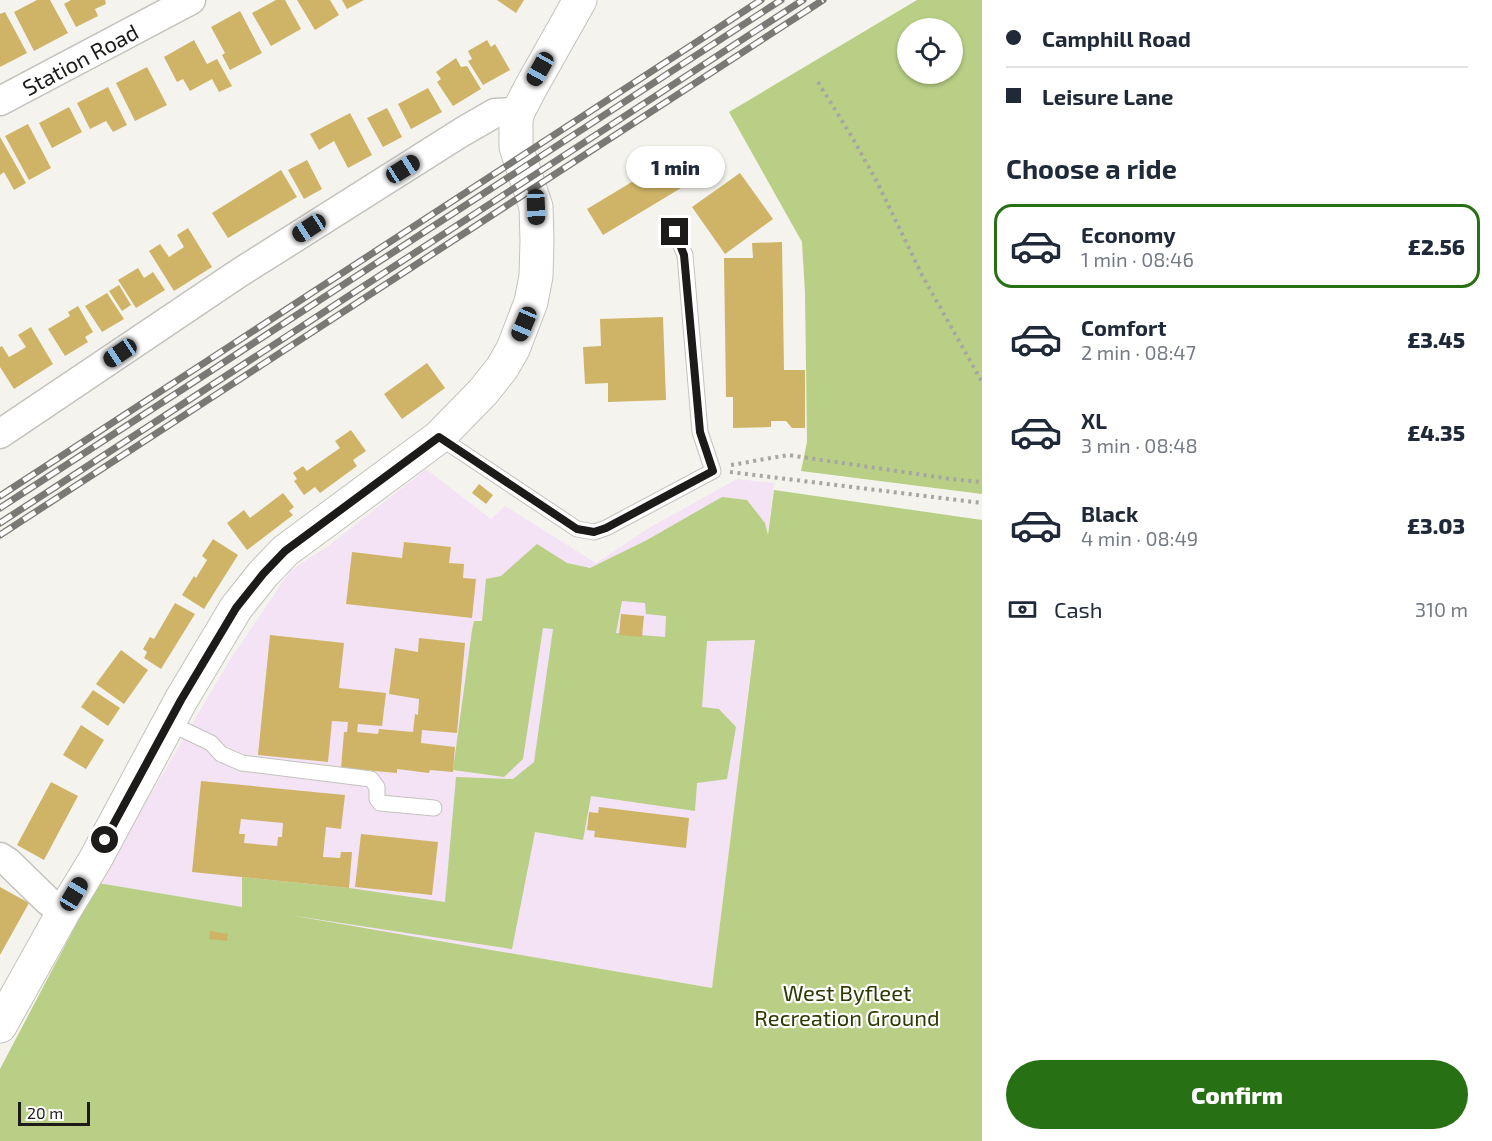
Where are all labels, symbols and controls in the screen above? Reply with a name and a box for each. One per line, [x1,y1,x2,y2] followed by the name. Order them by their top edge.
[18,18,142,100] street label: Station Road
[897,18,963,84] map controls
[897,18,963,84] button: locate
[1042,25,1191,51] text: Camphill Road
[523,49,557,89] car
[1042,83,1173,109] text: Leisure Lane
[626,145,724,187] callout: 1 min
[383,152,423,186] car
[1006,152,1177,184] text: Choose a ride
[651,155,700,179] text: 1 min
[526,189,546,225] car
[289,211,329,245] car
[661,218,688,245] route end
[1009,219,1063,273] icon: car
[1081,221,1176,247] text: Economy
[1408,233,1465,259] text: £2.56
[1081,247,1194,271] text: 1 min · 08:46
[509,304,539,344] car
[1009,312,1063,366] icon: car
[1081,314,1166,340] text: Comfort
[1407,326,1465,352] text: £3.45
[100,335,140,371] car
[1081,340,1196,364] text: 2 min · 08:47
[1009,405,1063,459] icon: car
[1081,407,1107,433] text: XL
[1407,419,1465,445] text: £4.35
[1081,433,1198,457] text: 3 min · 08:48
[1009,498,1063,552] icon: car
[1081,500,1138,526] text: Black
[1407,512,1465,538] text: £3.03
[1081,526,1198,550] text: 4 min · 08:49
[1006,593,1039,626] icon: cash
[1054,596,1103,622] text: Cash
[1415,597,1468,621] text: 310 m
[91,826,118,853] route start
[57,874,91,914] car
[754,979,940,1030] park label: West Byfleet Recreation Ground
[1006,1060,1468,1129] button: Confirm
[18,1099,90,1126] scale bar
[27,1103,63,1122] text: 20 m

